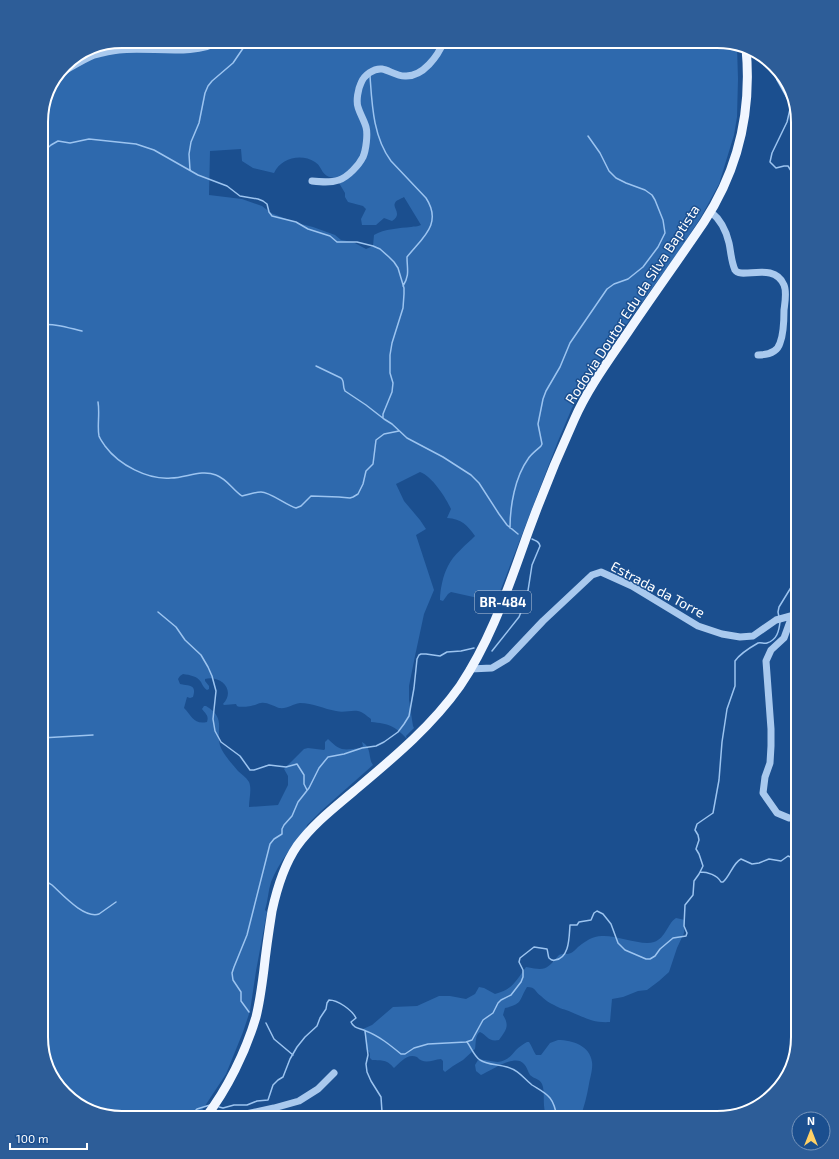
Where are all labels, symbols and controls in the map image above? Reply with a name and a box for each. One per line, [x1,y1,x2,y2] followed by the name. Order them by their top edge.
[561,201,703,407] street label: Rodovia Doutor Edu da Silva Baptista
[608,557,708,621] street label: Estrada da Torre
[475,591,531,613] road number: BR-484
[791,1111,831,1151] north arrow
[807,1114,815,1127] text: N
[10,1125,87,1151] scale bar
[16,1131,48,1145] text: 100 m

